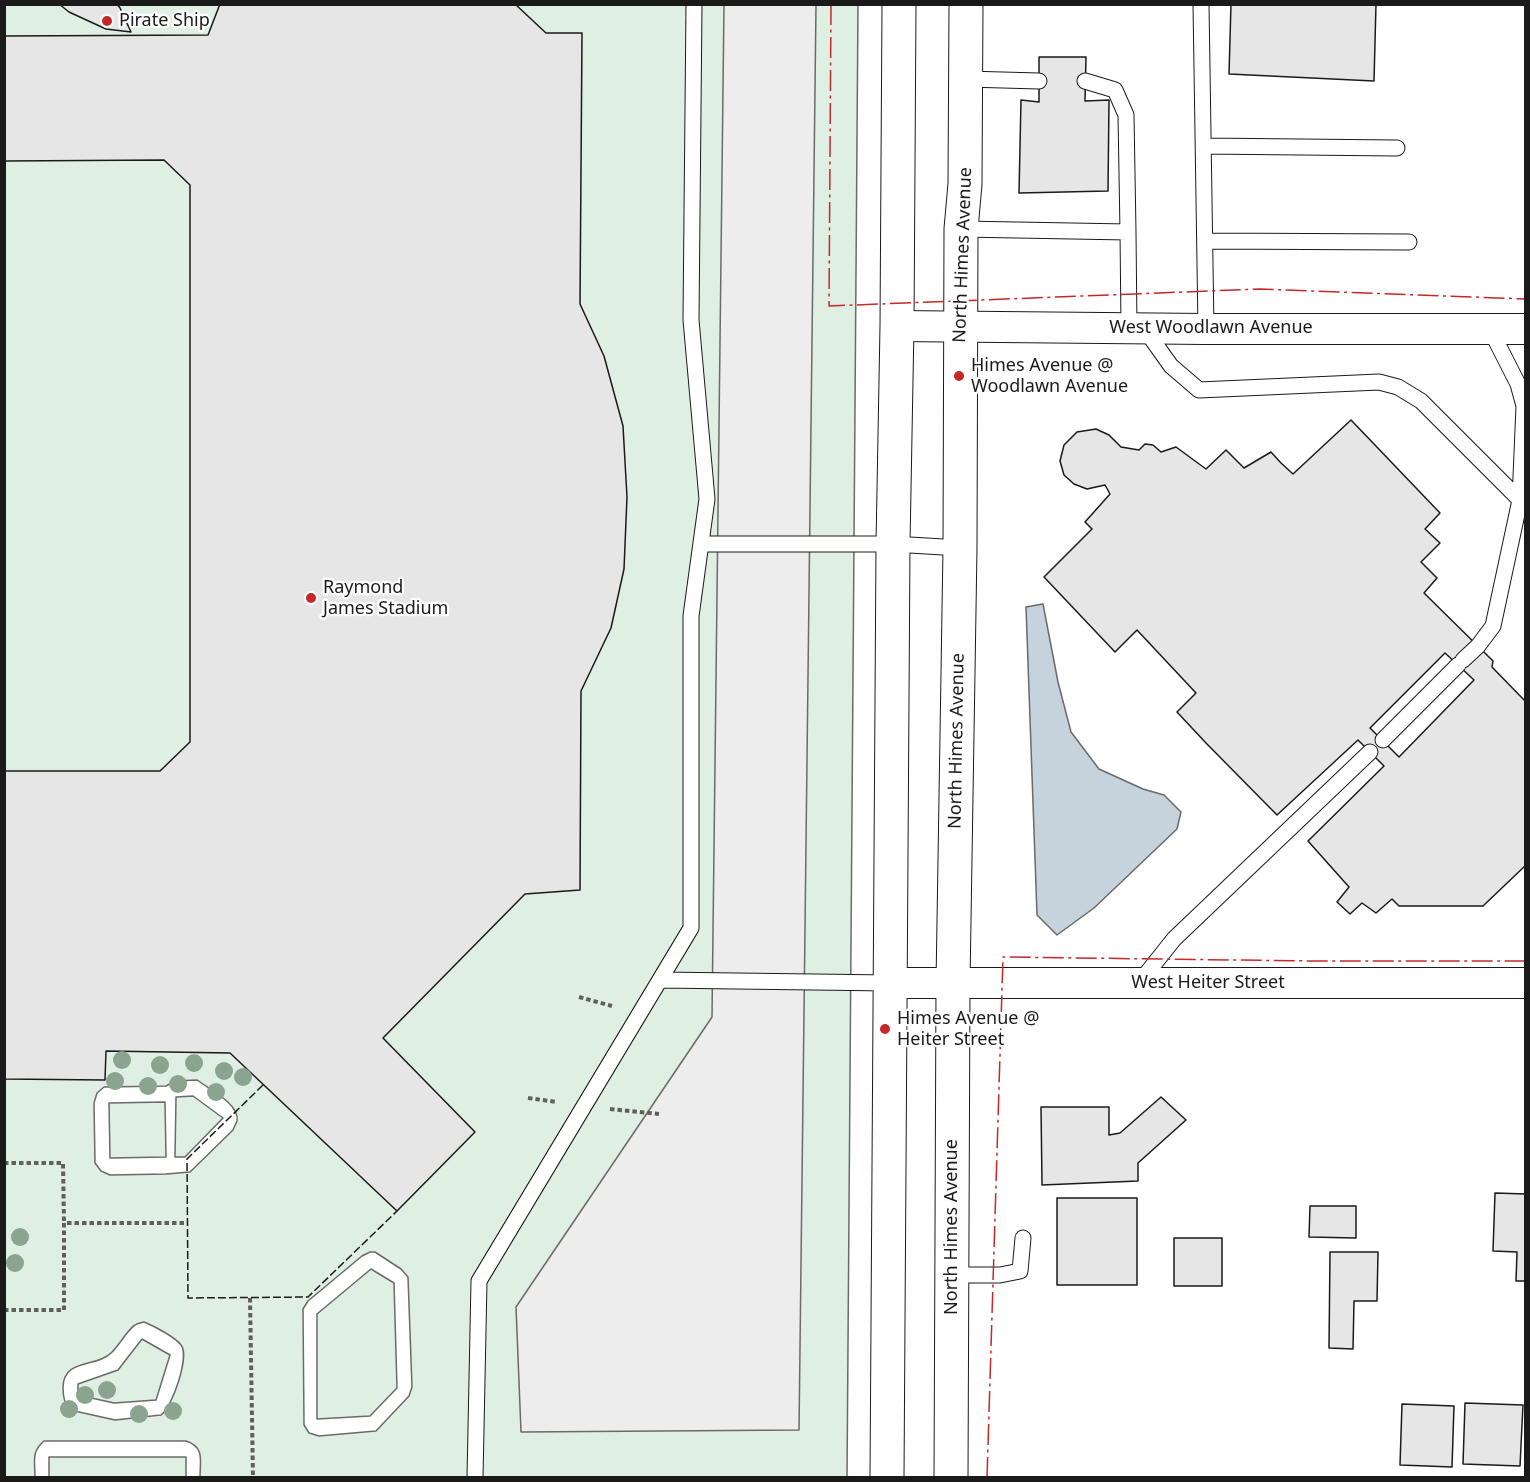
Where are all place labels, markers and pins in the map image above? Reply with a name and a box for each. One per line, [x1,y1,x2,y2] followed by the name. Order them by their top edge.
[119,10,210,32] place label: Pirate Ship
[100,14,114,28] marker: Pirate Ship
[971,355,1128,398] place label: Himes Avenue @ Woodlawn Avenue
[952,369,966,383] marker: Himes Avenue @ Woodlawn Avenue
[323,577,448,620] place label: Raymond James Stadium
[304,591,318,605] marker: Raymond James Stadium
[897,1008,1039,1050] place label: Himes Avenue @ Heiter Street
[878,1022,892,1036] marker: Himes Avenue @ Heiter Street

